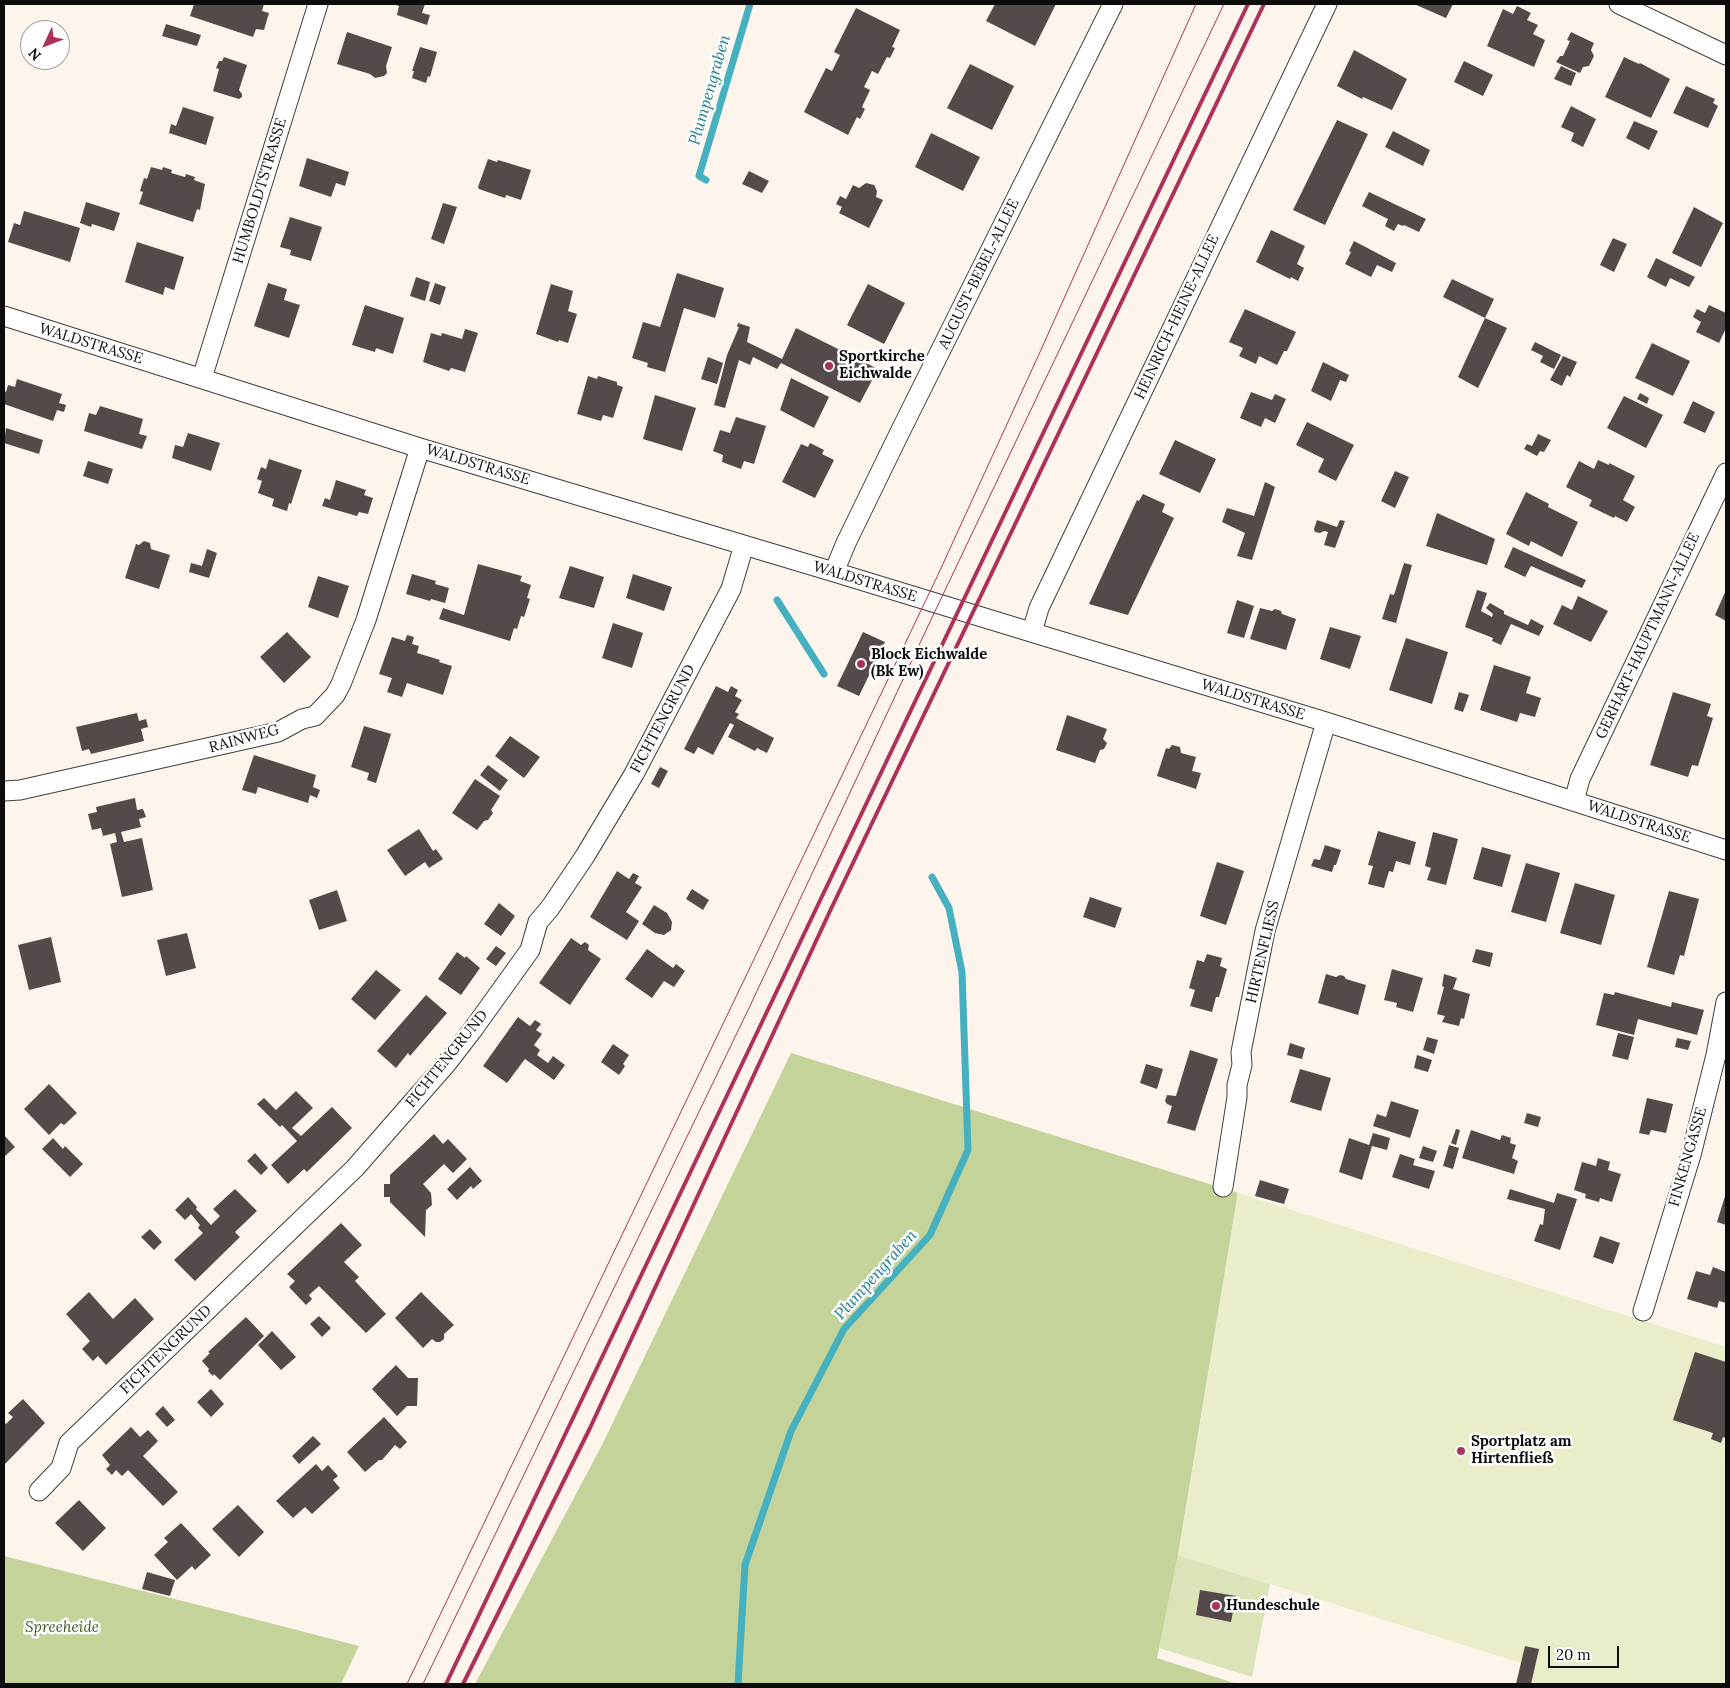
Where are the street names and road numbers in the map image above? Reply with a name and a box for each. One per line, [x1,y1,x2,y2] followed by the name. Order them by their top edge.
[229,116,291,266] street label: HUMBOLDTSTRASSE
[935,196,1023,352] street label: AUGUST-BEBEL-ALLEE
[1131,232,1223,402] street label: HEINRICH-HEINE-ALLEE
[37,320,145,368] street label: WALDSTRASSE
[424,441,532,489] street label: WALDSTRASSE
[1592,530,1704,742] street label: GERHART-HAUPTMANN-ALLEE
[811,558,919,606] street label: WALDSTRASSE
[627,662,699,776] street label: FICHTENGRUND
[1199,676,1307,724] street label: WALDSTRASSE
[207,721,281,757] street label: RAINWEG
[1585,797,1693,847] street label: WALDSTRASSE
[1242,899,1284,1005] street label: HIRTENFLIESS
[402,1007,492,1111] street label: FICHTENGRUND
[1665,1105,1711,1209] street label: FINKENGASSE
[117,1302,215,1398] street label: FICHTENGRUND

